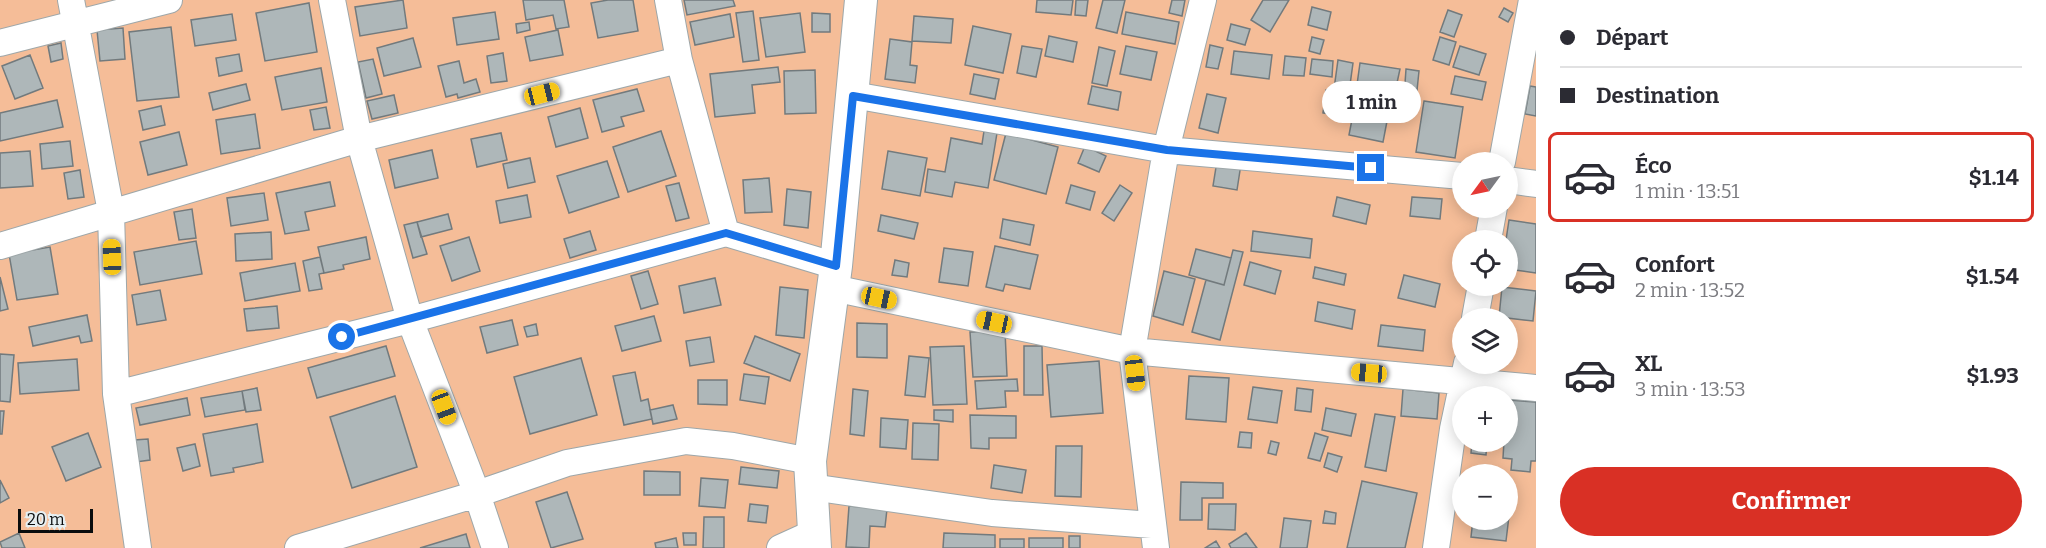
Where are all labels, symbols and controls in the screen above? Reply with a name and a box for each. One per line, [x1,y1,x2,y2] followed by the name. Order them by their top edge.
[1596,24,1668,51] text: Départ
[522,81,562,107] car
[1322,81,1420,123] callout: 1 min
[1596,82,1719,109] text: Destination
[1346,90,1397,114] text: 1 min
[1563,150,1617,204] icon: car
[1452,152,1518,218] north arrow
[1452,152,1518,530] map controls
[1635,152,1672,179] text: Éco
[1357,154,1384,181] route end
[1969,164,2019,191] text: $1.14
[1635,179,1739,203] text: 1 min · 13:51
[1452,230,1518,296] button: locate
[102,239,122,275] car
[1563,249,1617,303] icon: car
[1635,251,1715,278] text: Confort
[1966,263,2019,290] text: $1.54
[1635,278,1745,302] text: 2 min · 13:52
[860,285,898,311] car
[1452,308,1518,374] button: layers
[975,309,1013,335] car
[328,323,355,350] route start
[1563,348,1617,402] icon: car
[1635,350,1662,377] text: XL
[1124,354,1146,392] car
[1350,362,1388,384] car
[1966,362,2019,389] text: $1.93
[1635,377,1746,401] text: 3 min · 13:53
[1452,386,1518,452] button: +
[429,387,459,427] car
[1452,464,1518,530] button: −
[1560,467,2022,536] button: Confirmer
[18,506,93,534] scale bar
[27,510,64,529] text: 20 m

